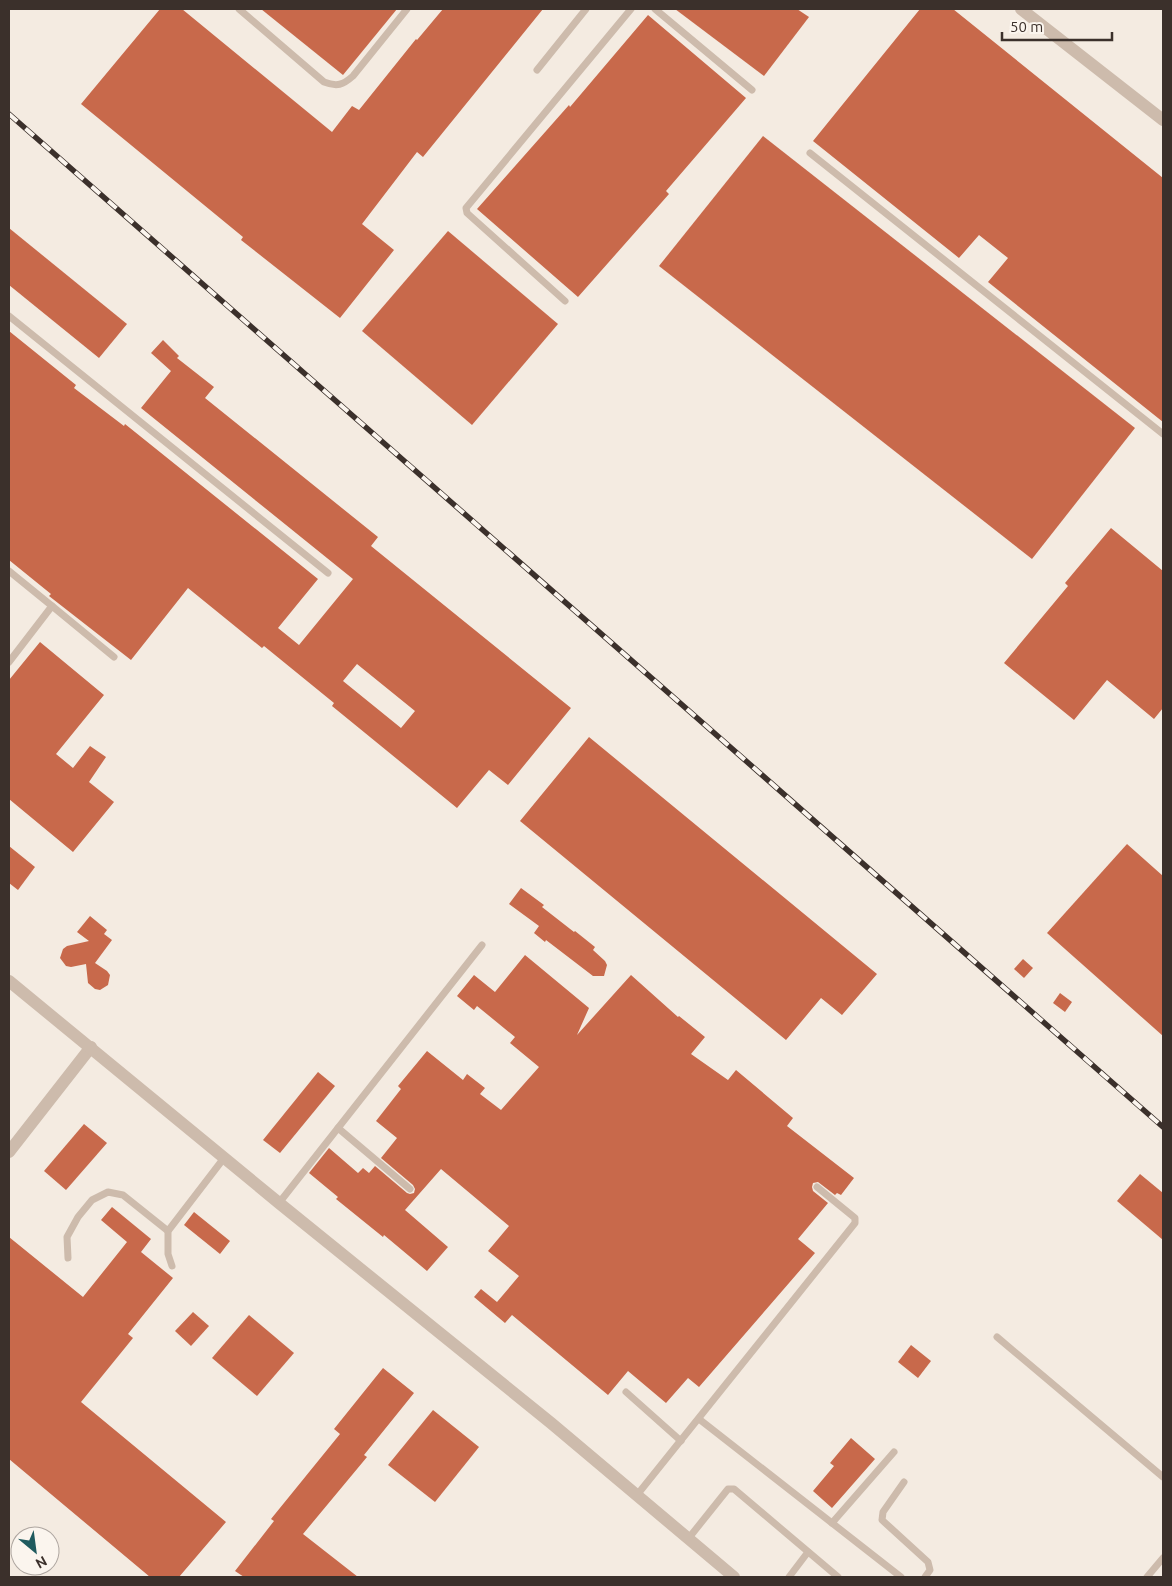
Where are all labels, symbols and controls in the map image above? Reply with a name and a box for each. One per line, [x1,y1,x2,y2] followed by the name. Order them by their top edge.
[1002,10,1112,42] scale bar
[1010,18,1043,35] text: 50 m
[10,1526,60,1576] north arrow
[33,1553,50,1572] text: N

